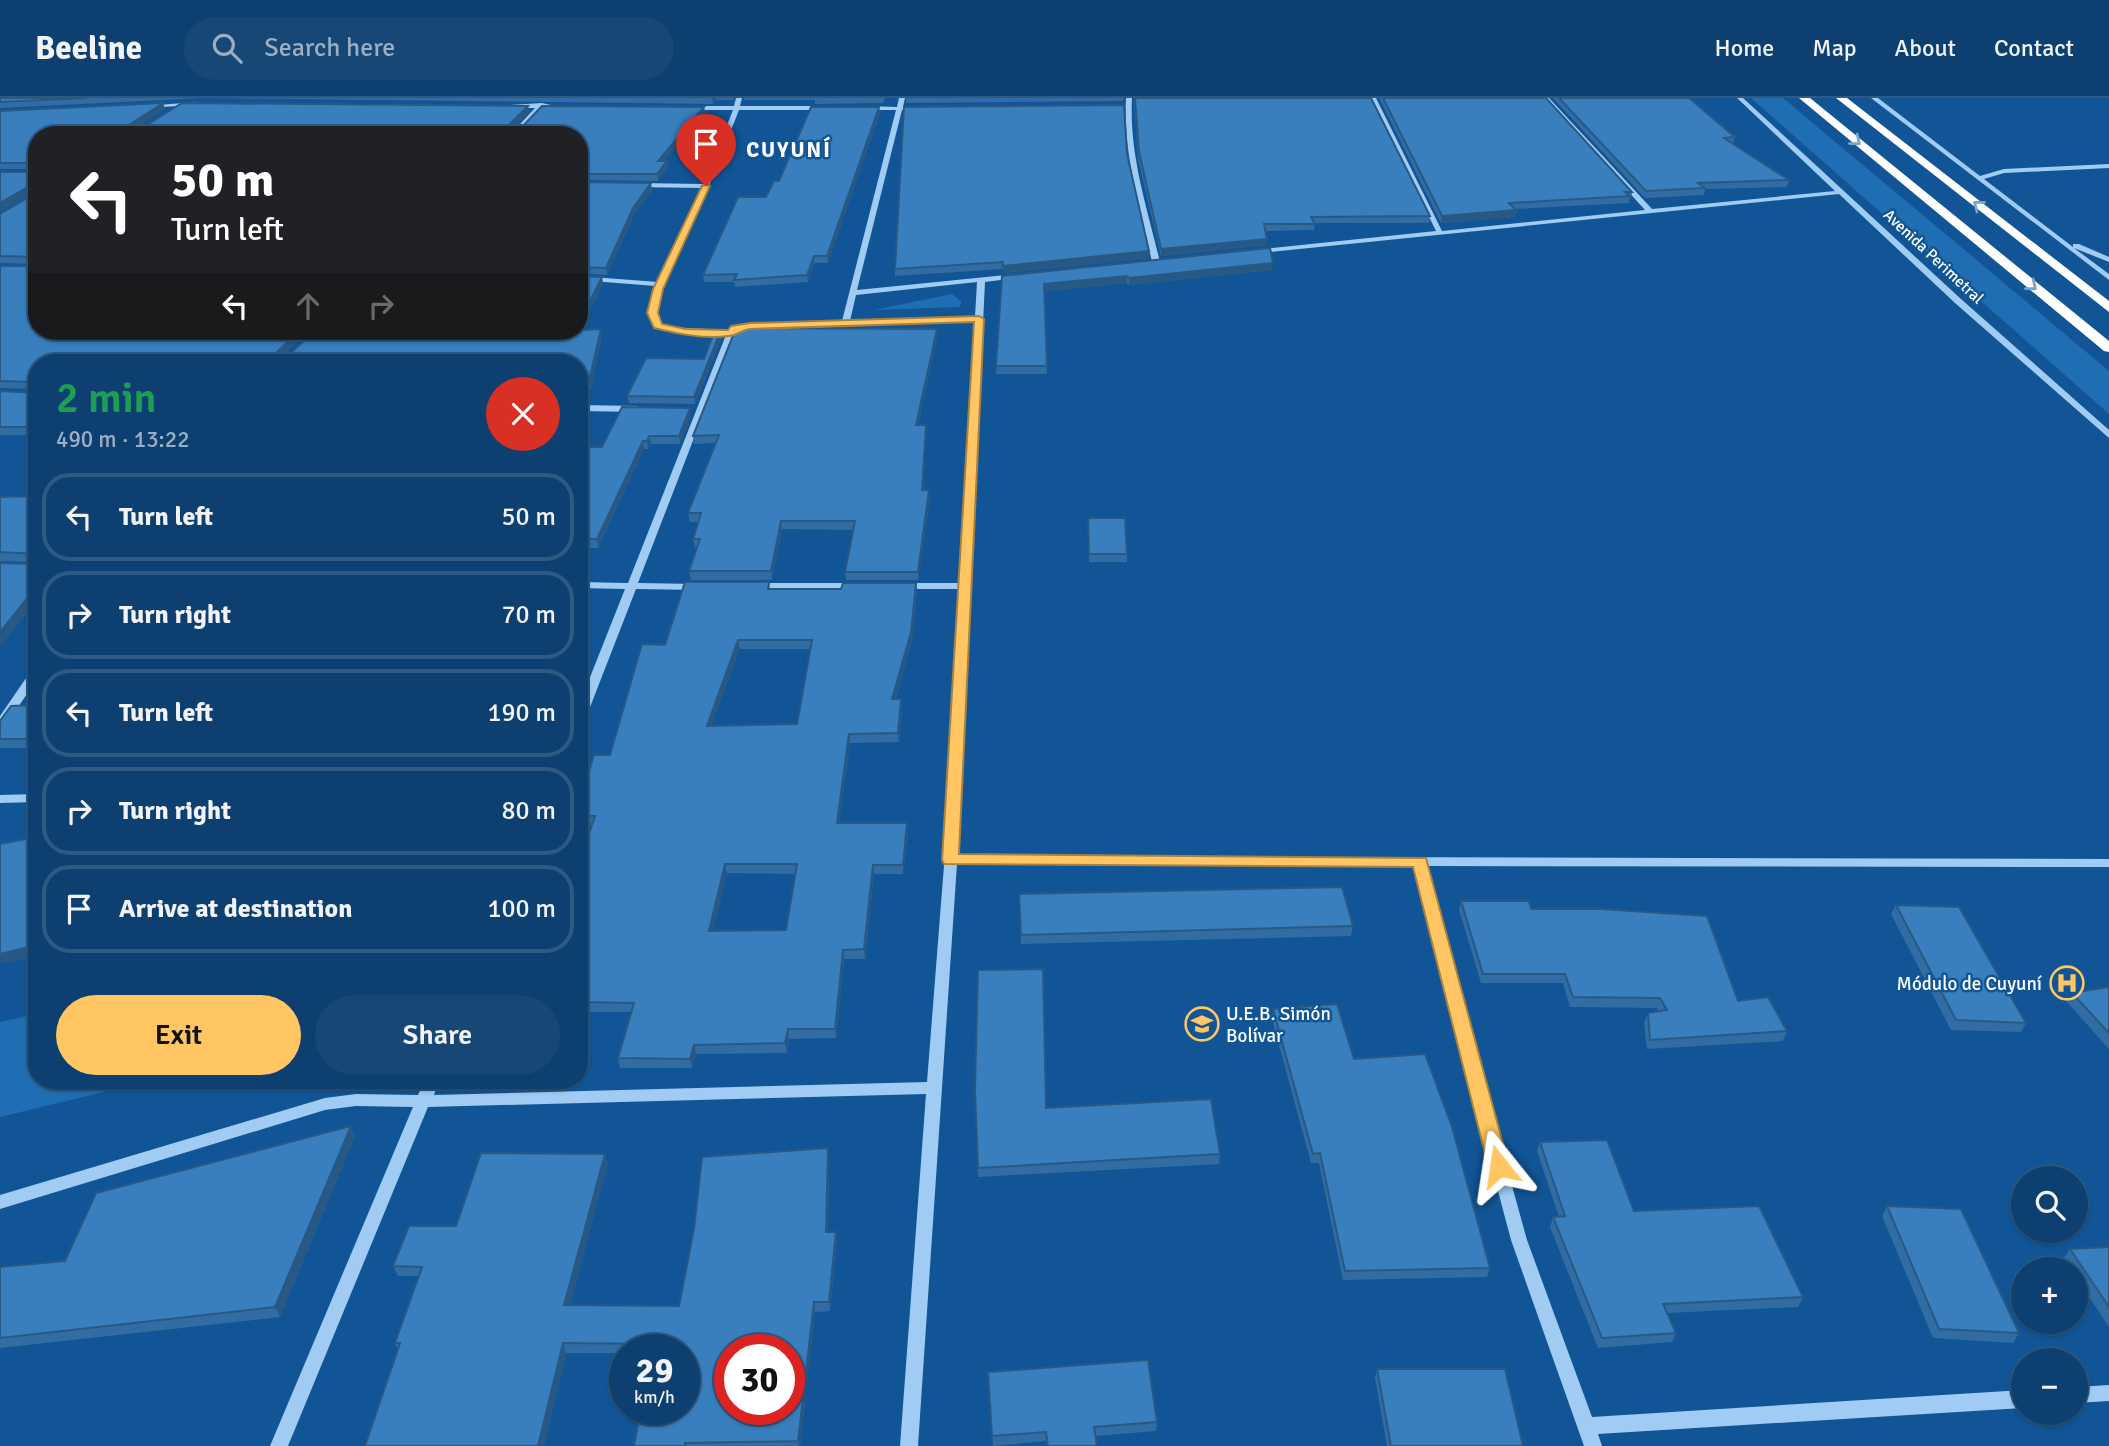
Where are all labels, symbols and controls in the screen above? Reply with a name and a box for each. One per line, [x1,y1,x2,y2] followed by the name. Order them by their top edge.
[184,17,674,80] search box
[35,28,142,69] text: Beeline
[208,29,246,67] icon: search
[264,32,395,64] text: Search here
[1714,33,1774,63] text: Home
[1812,33,1857,63] text: Map
[1895,33,1956,63] text: About
[1994,33,2074,63] text: Contact
[676,114,736,186] pin
[687,125,725,163] icon: arrive
[1849,133,1861,146] one-way arrow
[746,136,832,163] district label: CUYUNÍ
[171,150,274,210] text: 50 m
[56,154,147,245] icon: left
[1973,201,1986,214] one-way arrow
[1879,205,1988,309] street label: Avenida Perimetral
[171,210,284,249] text: Turn left
[2025,277,2037,290] one-way arrow
[216,287,254,325] icon: left
[289,287,327,325] icon: ahead
[362,287,400,325] icon: right
[56,373,157,424] text: 2 min
[486,377,560,451] button: close
[56,425,190,454] text: 490 m · 13:22
[60,498,98,536] icon: left
[119,501,213,533] text: Turn left
[501,501,556,533] text: 50 m
[60,596,98,634] icon: right
[119,599,231,631] text: Turn right
[501,599,556,631] text: 70 m
[60,694,98,732] icon: left
[119,697,213,729] text: Turn left
[487,697,556,729] text: 190 m
[60,792,98,830] icon: right
[119,795,231,827] text: Turn right
[501,795,556,827] text: 80 m
[60,890,98,928] icon: arrive
[119,893,352,925] text: Arrive at destination
[487,893,556,925] text: 100 m
[2048,964,2086,1002] hospital icon: Módulo de Cuyuní
[1897,972,2043,996] place label: Módulo de Cuyuní
[56,995,301,1075] button: Exit
[315,995,560,1075] button: Share
[1226,1002,1331,1048] place label: U.E.B. Simón Bolívar
[1183,1005,1221,1043] school or university icon: U.E.B. Simón Bolívar
[1462,1129,1536,1203] position arrow
[2011,1166,2088,1425] map controls
[2011,1166,2088,1243] button: search
[2011,1257,2088,1334] button: +
[714,1334,805,1425] speed limit sign: 30
[2011,1348,2088,1425] button: −
[636,1349,673,1392] text: 29
[634,1386,675,1408] text: km/h

